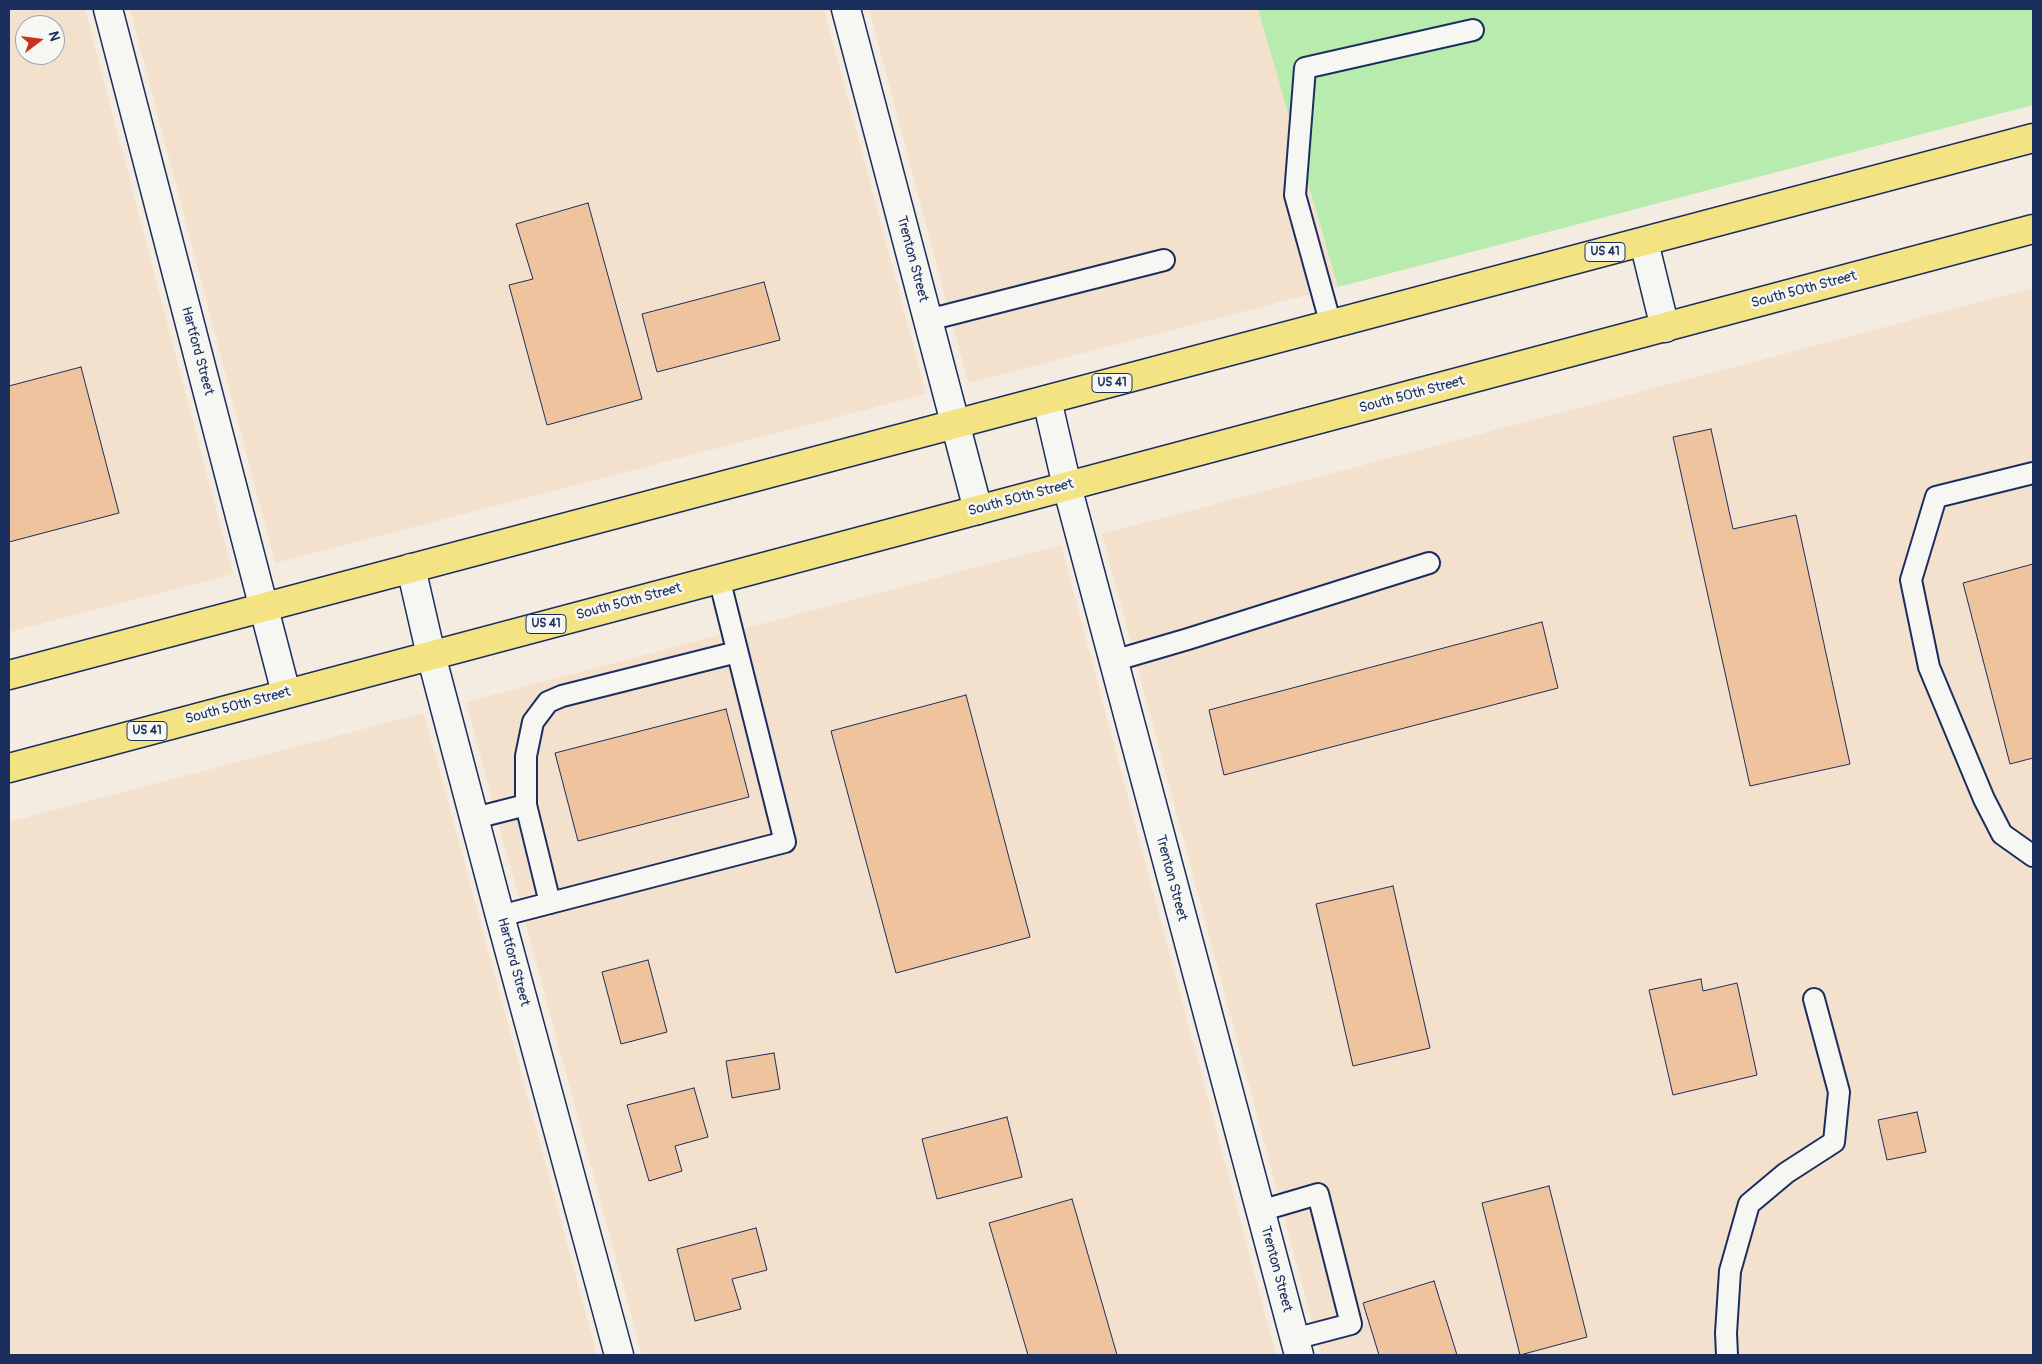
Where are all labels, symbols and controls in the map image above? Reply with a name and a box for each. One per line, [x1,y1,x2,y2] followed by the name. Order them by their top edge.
[15,15,65,65] north arrow
[45,29,63,43] text: N
[892,214,932,304] street label: Trenton Street
[1585,242,1625,262] road number: US 41
[1750,268,1858,312] street label: South 50th Street
[177,305,217,397] street label: Hartford Street
[1092,373,1132,392] road number: US 41
[1358,373,1466,417] street label: South 50th Street
[967,476,1075,520] street label: South 50th Street
[575,580,683,624] street label: South 50th Street
[526,614,566,634] road number: US 41
[184,684,292,728] street label: South 50th Street
[127,721,167,740] road number: US 41
[1151,833,1191,923] street label: Trenton Street
[493,916,533,1008] street label: Hartford Street
[1256,1224,1296,1314] street label: Trenton Street

